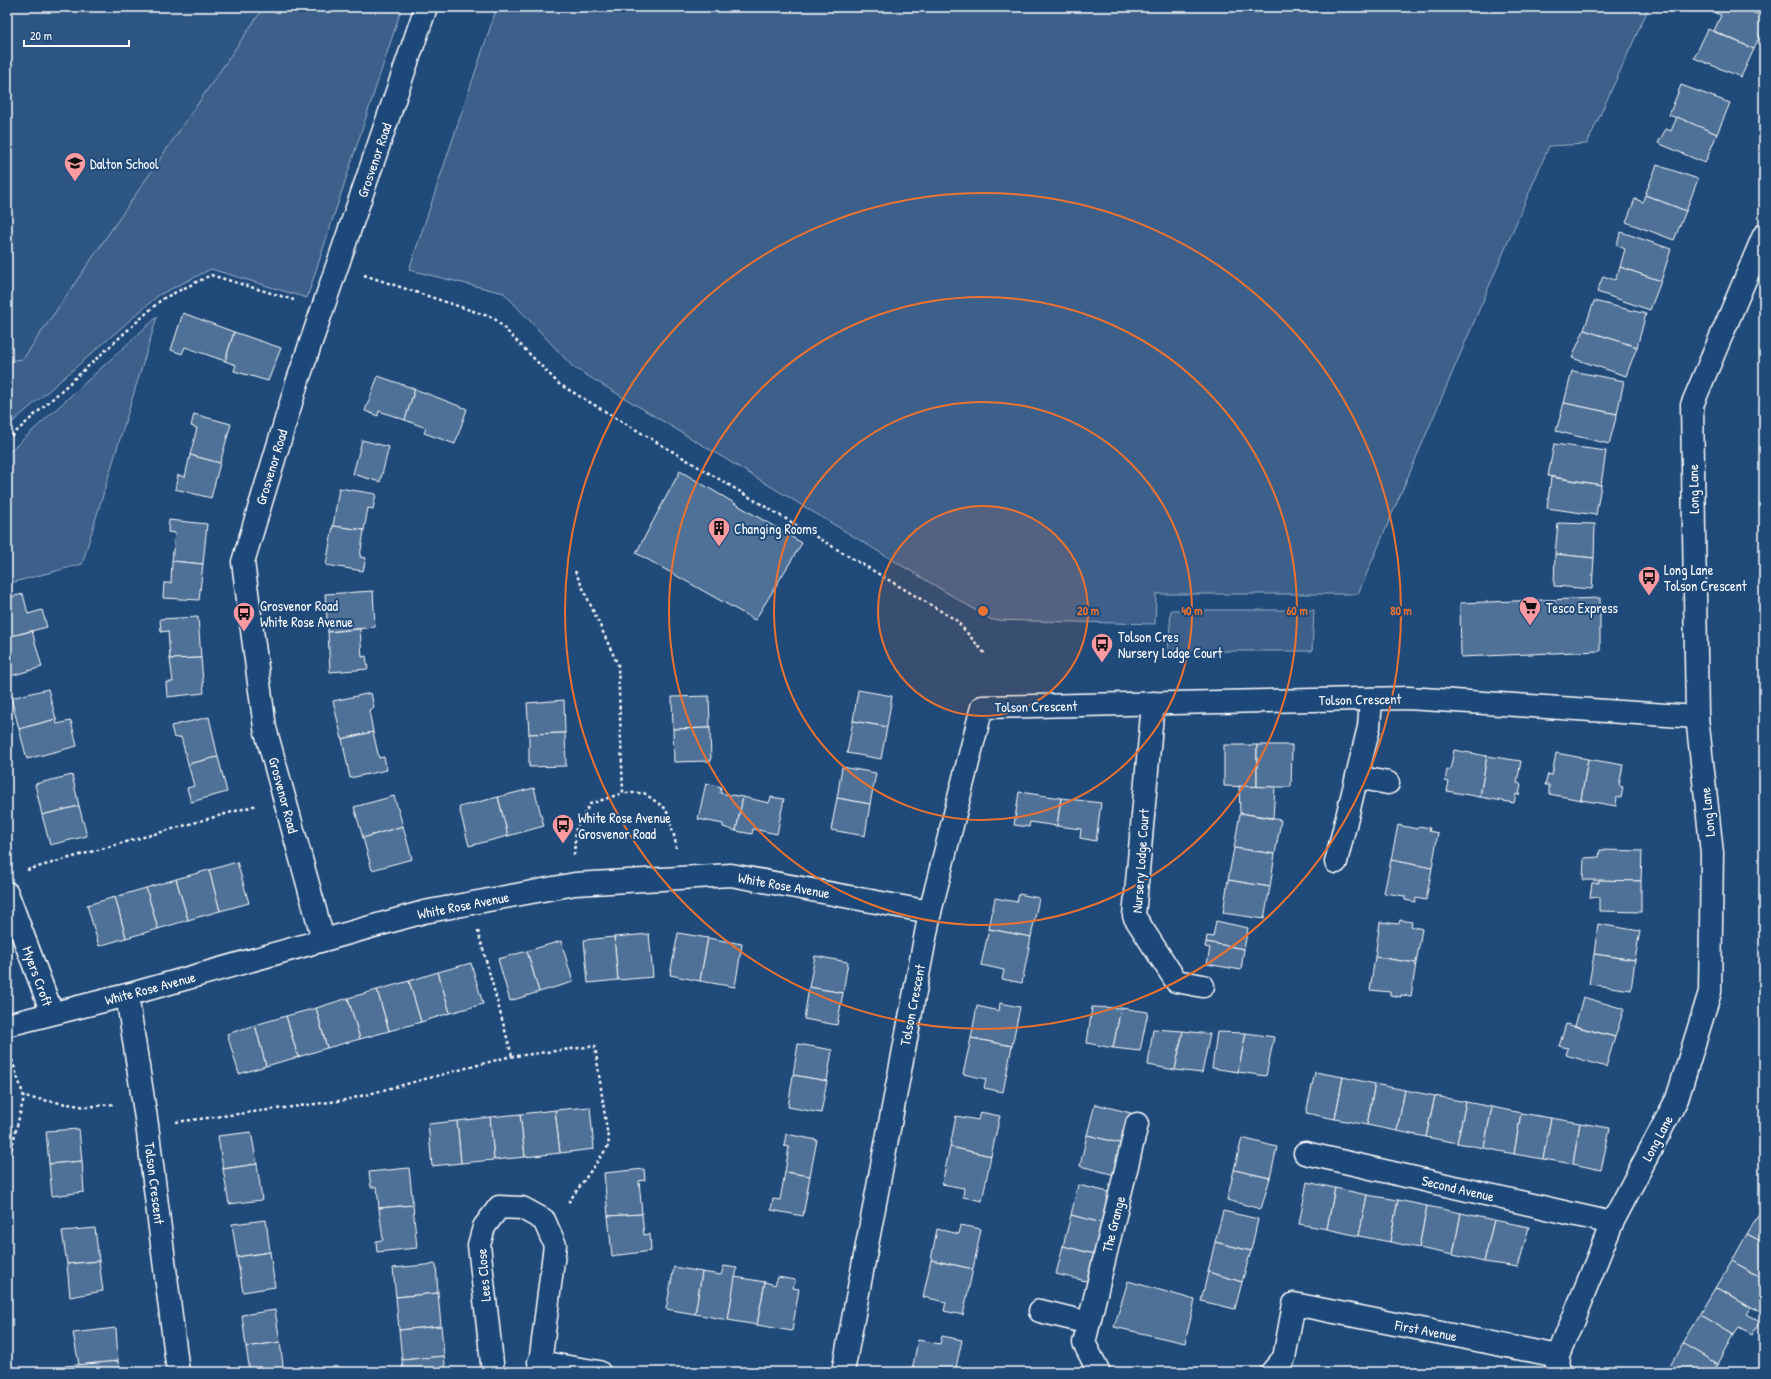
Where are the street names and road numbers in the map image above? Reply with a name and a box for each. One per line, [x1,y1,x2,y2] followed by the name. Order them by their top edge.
[352,120,396,200] street label: Grosvenor Road
[251,426,292,507] street label: Grosvenor Road
[1683,464,1704,514] street label: Long Lane
[1319,689,1402,709] street label: Tolson Crescent
[995,696,1078,716] street label: Tolson Crescent
[265,755,303,836] street label: Grosvenor Road
[1695,786,1720,837] street label: Long Lane
[1127,808,1154,914] street label: Nursery Lodge Court
[737,868,832,902] street label: White Rose Avenue
[416,887,511,923] street label: White Rose Avenue
[17,943,58,1009] street label: Myers Croft
[895,962,929,1047] street label: Tolson Crescent
[103,967,198,1009] street label: White Rose Avenue
[1637,1111,1678,1165] street label: Long Lane
[141,1141,169,1225] street label: Tolson Crescent
[1420,1170,1496,1206] street label: Second Avenue
[1097,1194,1130,1254] street label: The Grange
[471,1247,495,1302] street label: Lees Close
[1392,1315,1459,1345] street label: First Avenue

